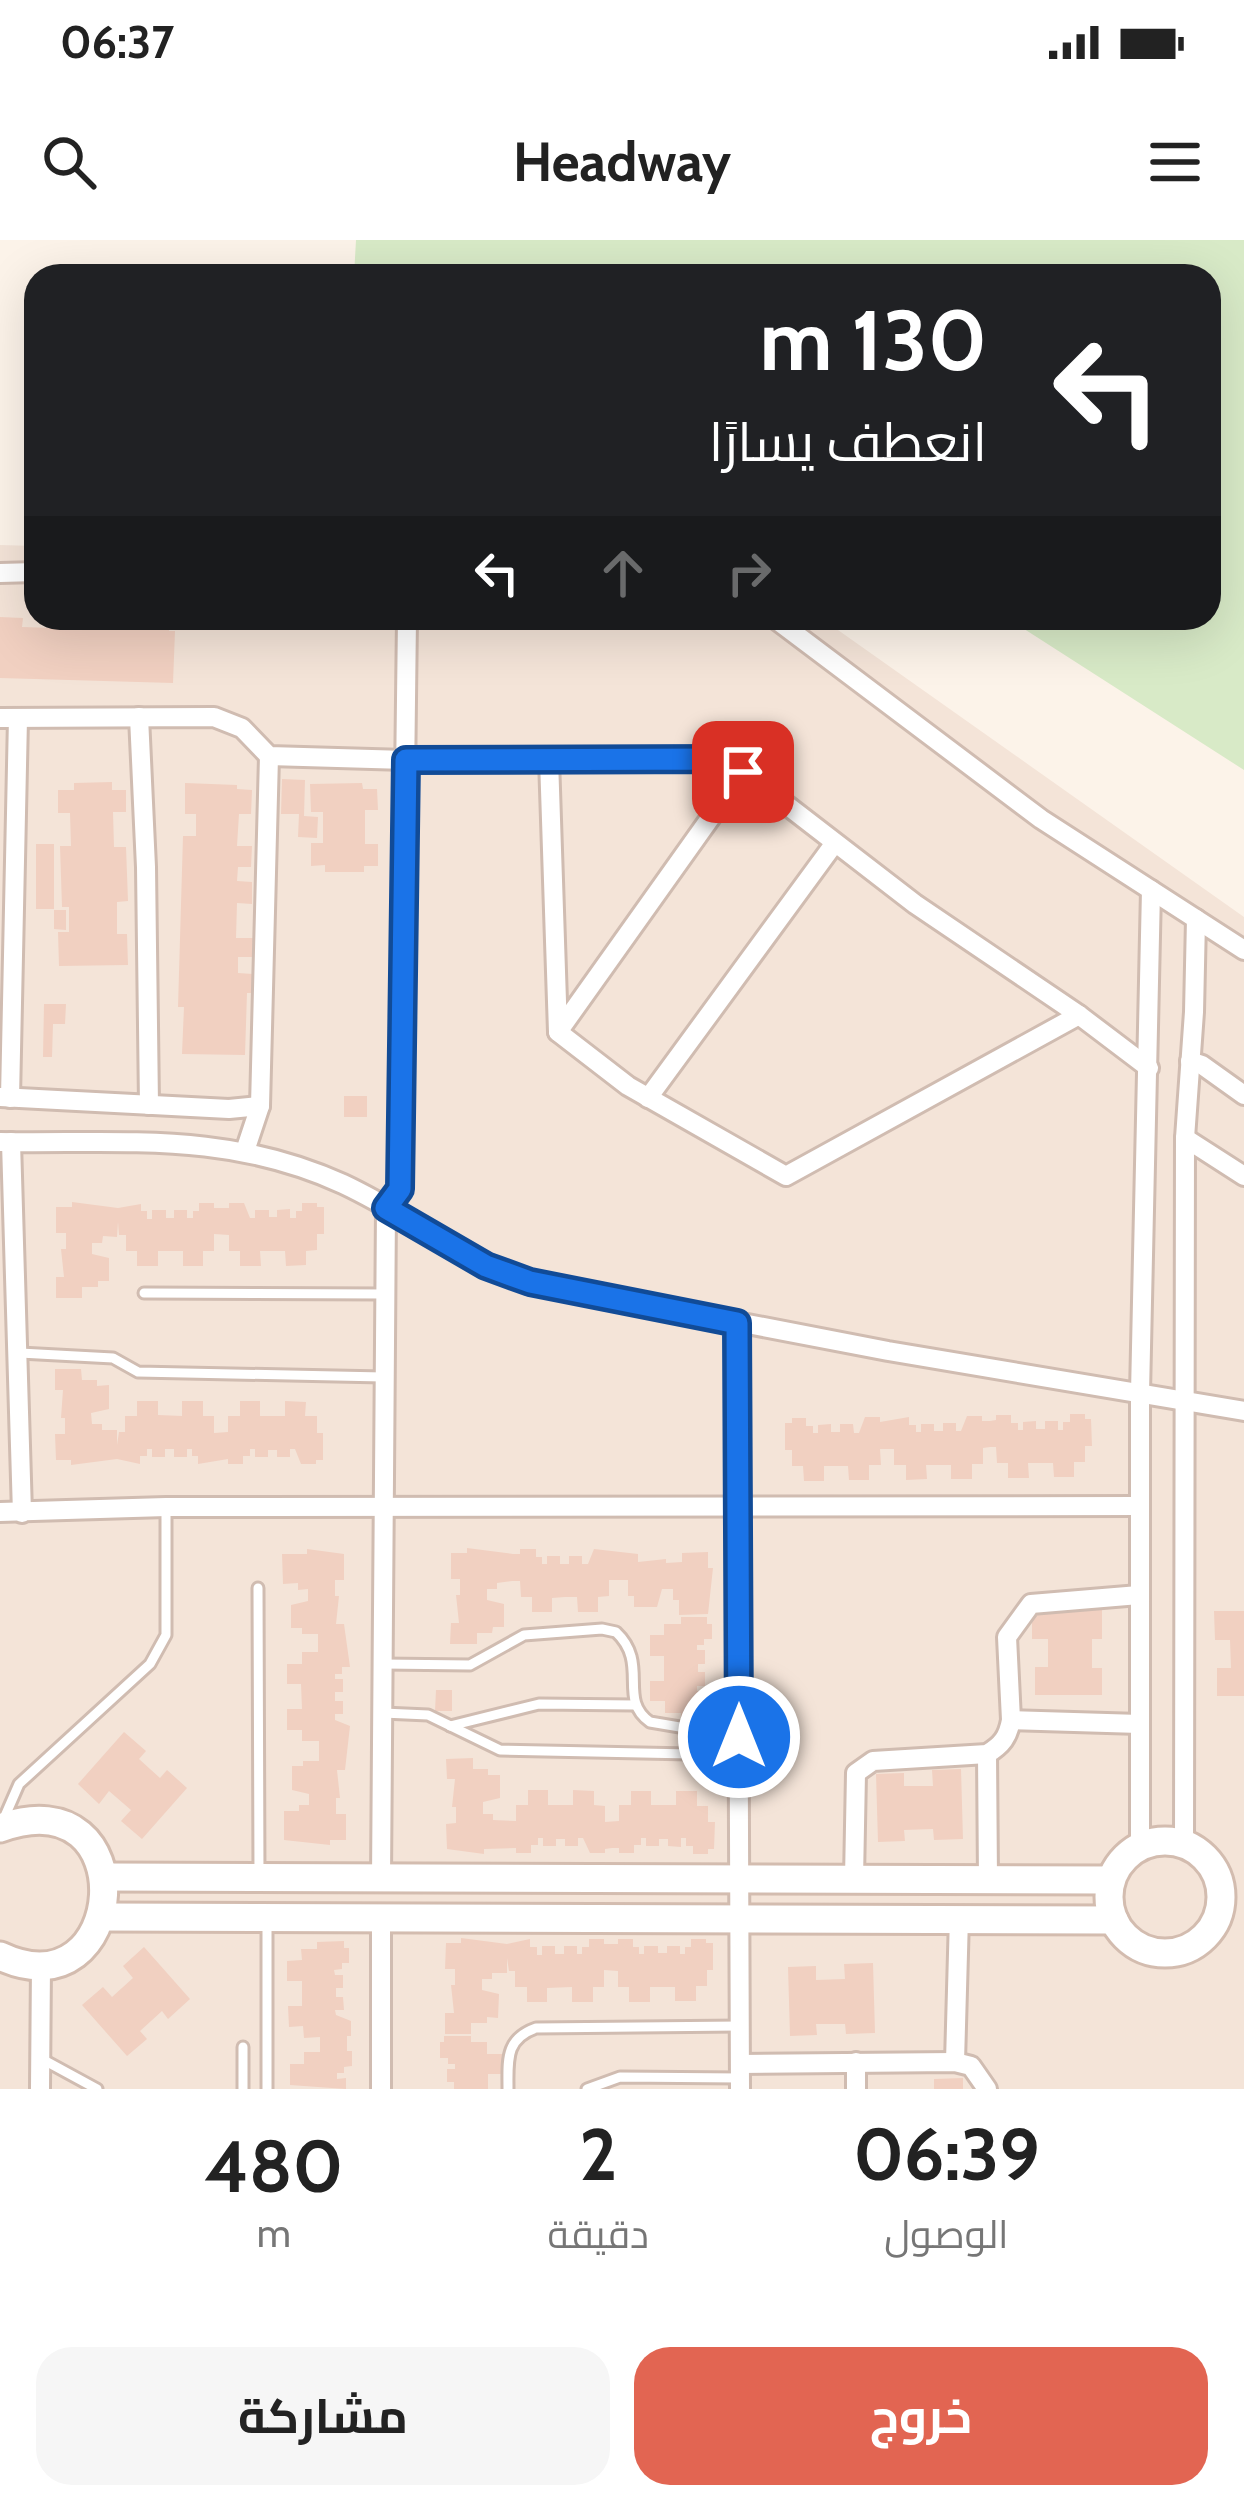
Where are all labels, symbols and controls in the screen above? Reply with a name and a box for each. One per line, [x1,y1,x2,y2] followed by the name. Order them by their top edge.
[60,15,174,69] text: 06:37
[36,129,102,195] icon: search
[513,129,731,195] text: Headway
[1142,129,1208,195] icon: menu
[760,289,987,391] text: 130 m
[1029,312,1185,468] icon: left
[709,409,987,475] text: انعطف يسارًا
[464,540,530,606] icon: left
[590,540,656,606] icon: ahead
[716,540,782,606] icon: right
[692,721,794,823] pin
[710,739,776,805] icon: arrive
[676,1674,802,1800] position arrow
[579,2111,617,2198] text: 2
[853,2111,1040,2198] text: 06:39
[204,2123,343,2210] text: 480
[257,2209,291,2257] text: m
[548,2210,649,2258] text: دقيقة
[884,2210,1009,2258] text: الوصول
[36,2347,610,2485] button: مشاركة
[634,2347,1208,2485] button: خروج

